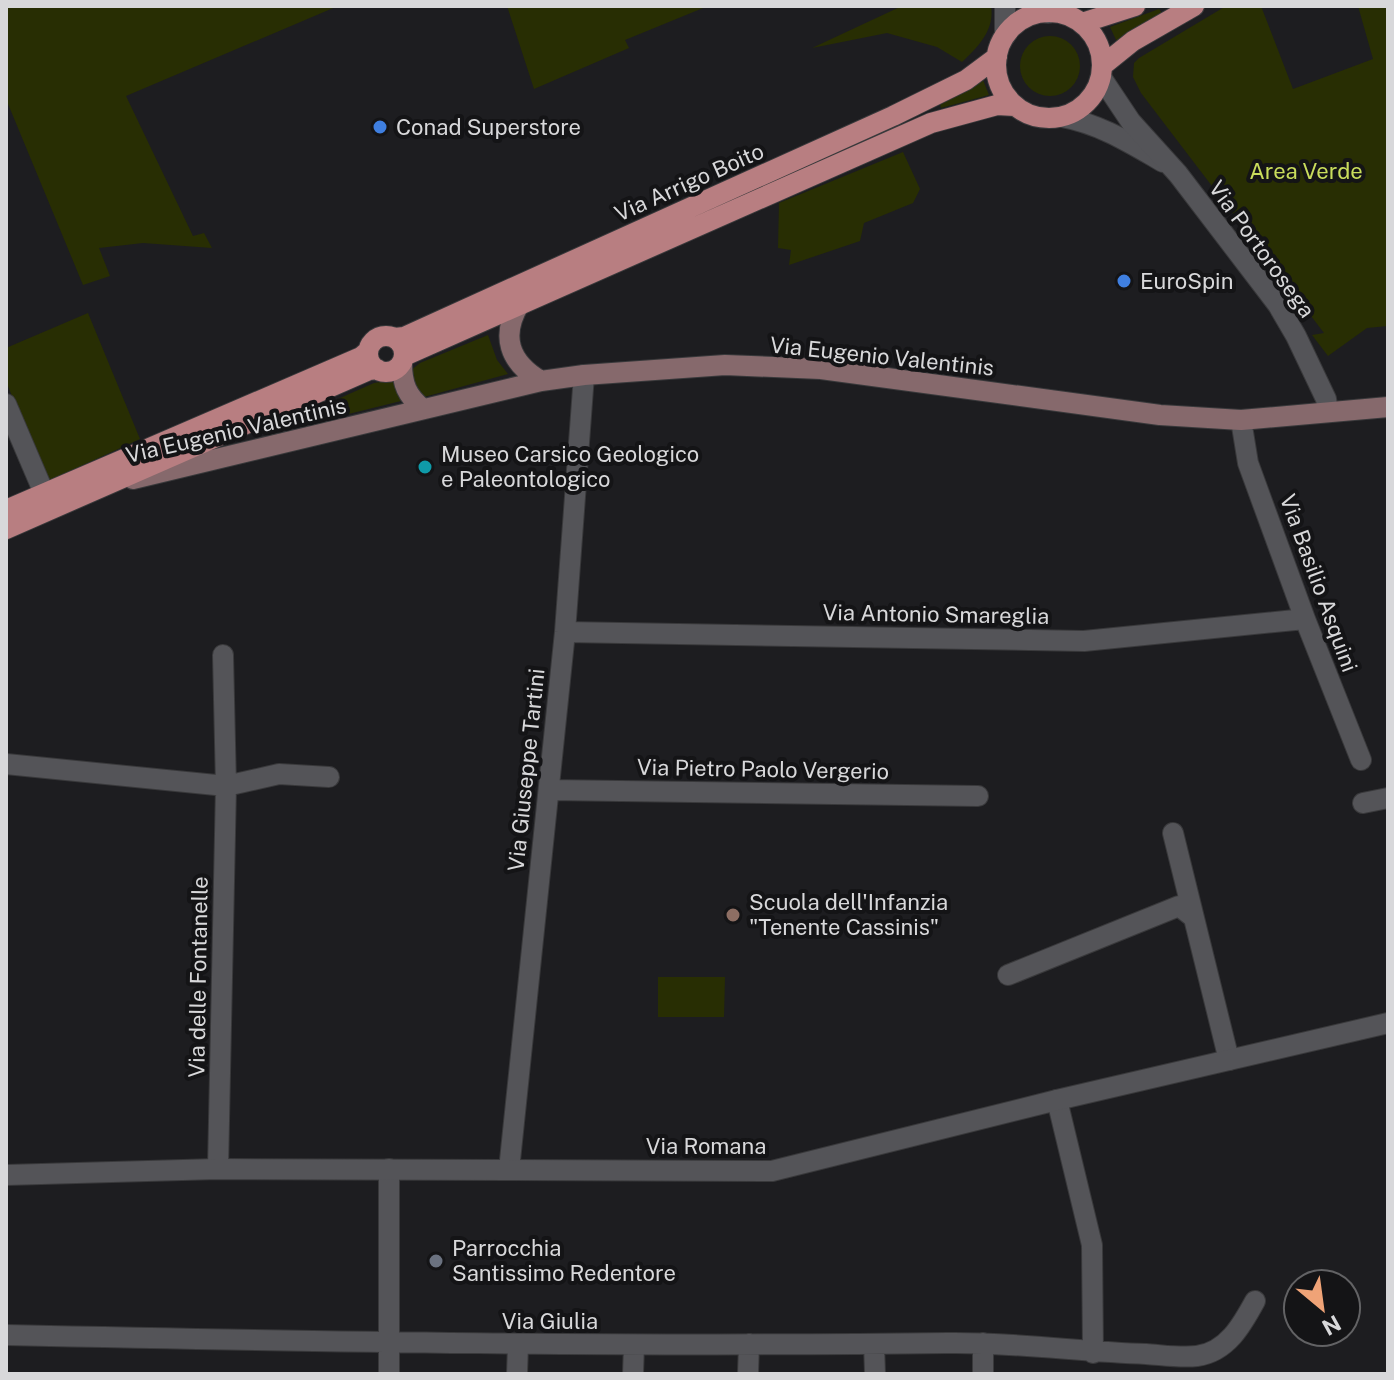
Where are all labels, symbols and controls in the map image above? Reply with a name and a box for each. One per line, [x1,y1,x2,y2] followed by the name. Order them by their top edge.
[396,114,581,140] place label: Conad Superstore
[371,118,389,136] marker: Conad Superstore
[610,138,768,226] street label: Via Arrigo Boito
[1249,158,1363,184] park label: Area Verde
[1204,175,1320,323] street label: Via Portorosega
[1140,268,1233,294] place label: EuroSpin
[1115,272,1133,290] marker: EuroSpin
[769,331,995,381] street label: Via Eugenio Valentinis
[123,392,349,468] street label: Via Eugenio Valentinis
[441,441,699,492] place label: Museo Carsico Geologico e Paleontologico
[416,458,434,476] marker: Museo Carsico Geologico e Paleontologico
[1275,491,1363,675] street label: Via Basilio Asquini
[822,599,1050,629] street label: Via Antonio Smareglia
[502,667,550,873] street label: Via Giuseppe Tartini
[637,754,889,784] street label: Via Pietro Paolo Vergerio
[183,876,213,1078] street label: Via delle Fontanelle
[749,889,948,940] place label: Scuola dell'Infanzia "Tenente Cassinis"
[724,906,742,924] marker: Scuola dell'Infanzia "Tenente Cassinis"
[646,1133,766,1159] street label: Via Romana
[452,1235,676,1286] place label: Parrocchia Santissimo Redentore
[427,1252,445,1270] marker: Parrocchia Santissimo Redentore
[1282,1268,1362,1348] north arrow
[502,1308,598,1334] street label: Via Giulia
[1318,1310,1346,1341] text: N

